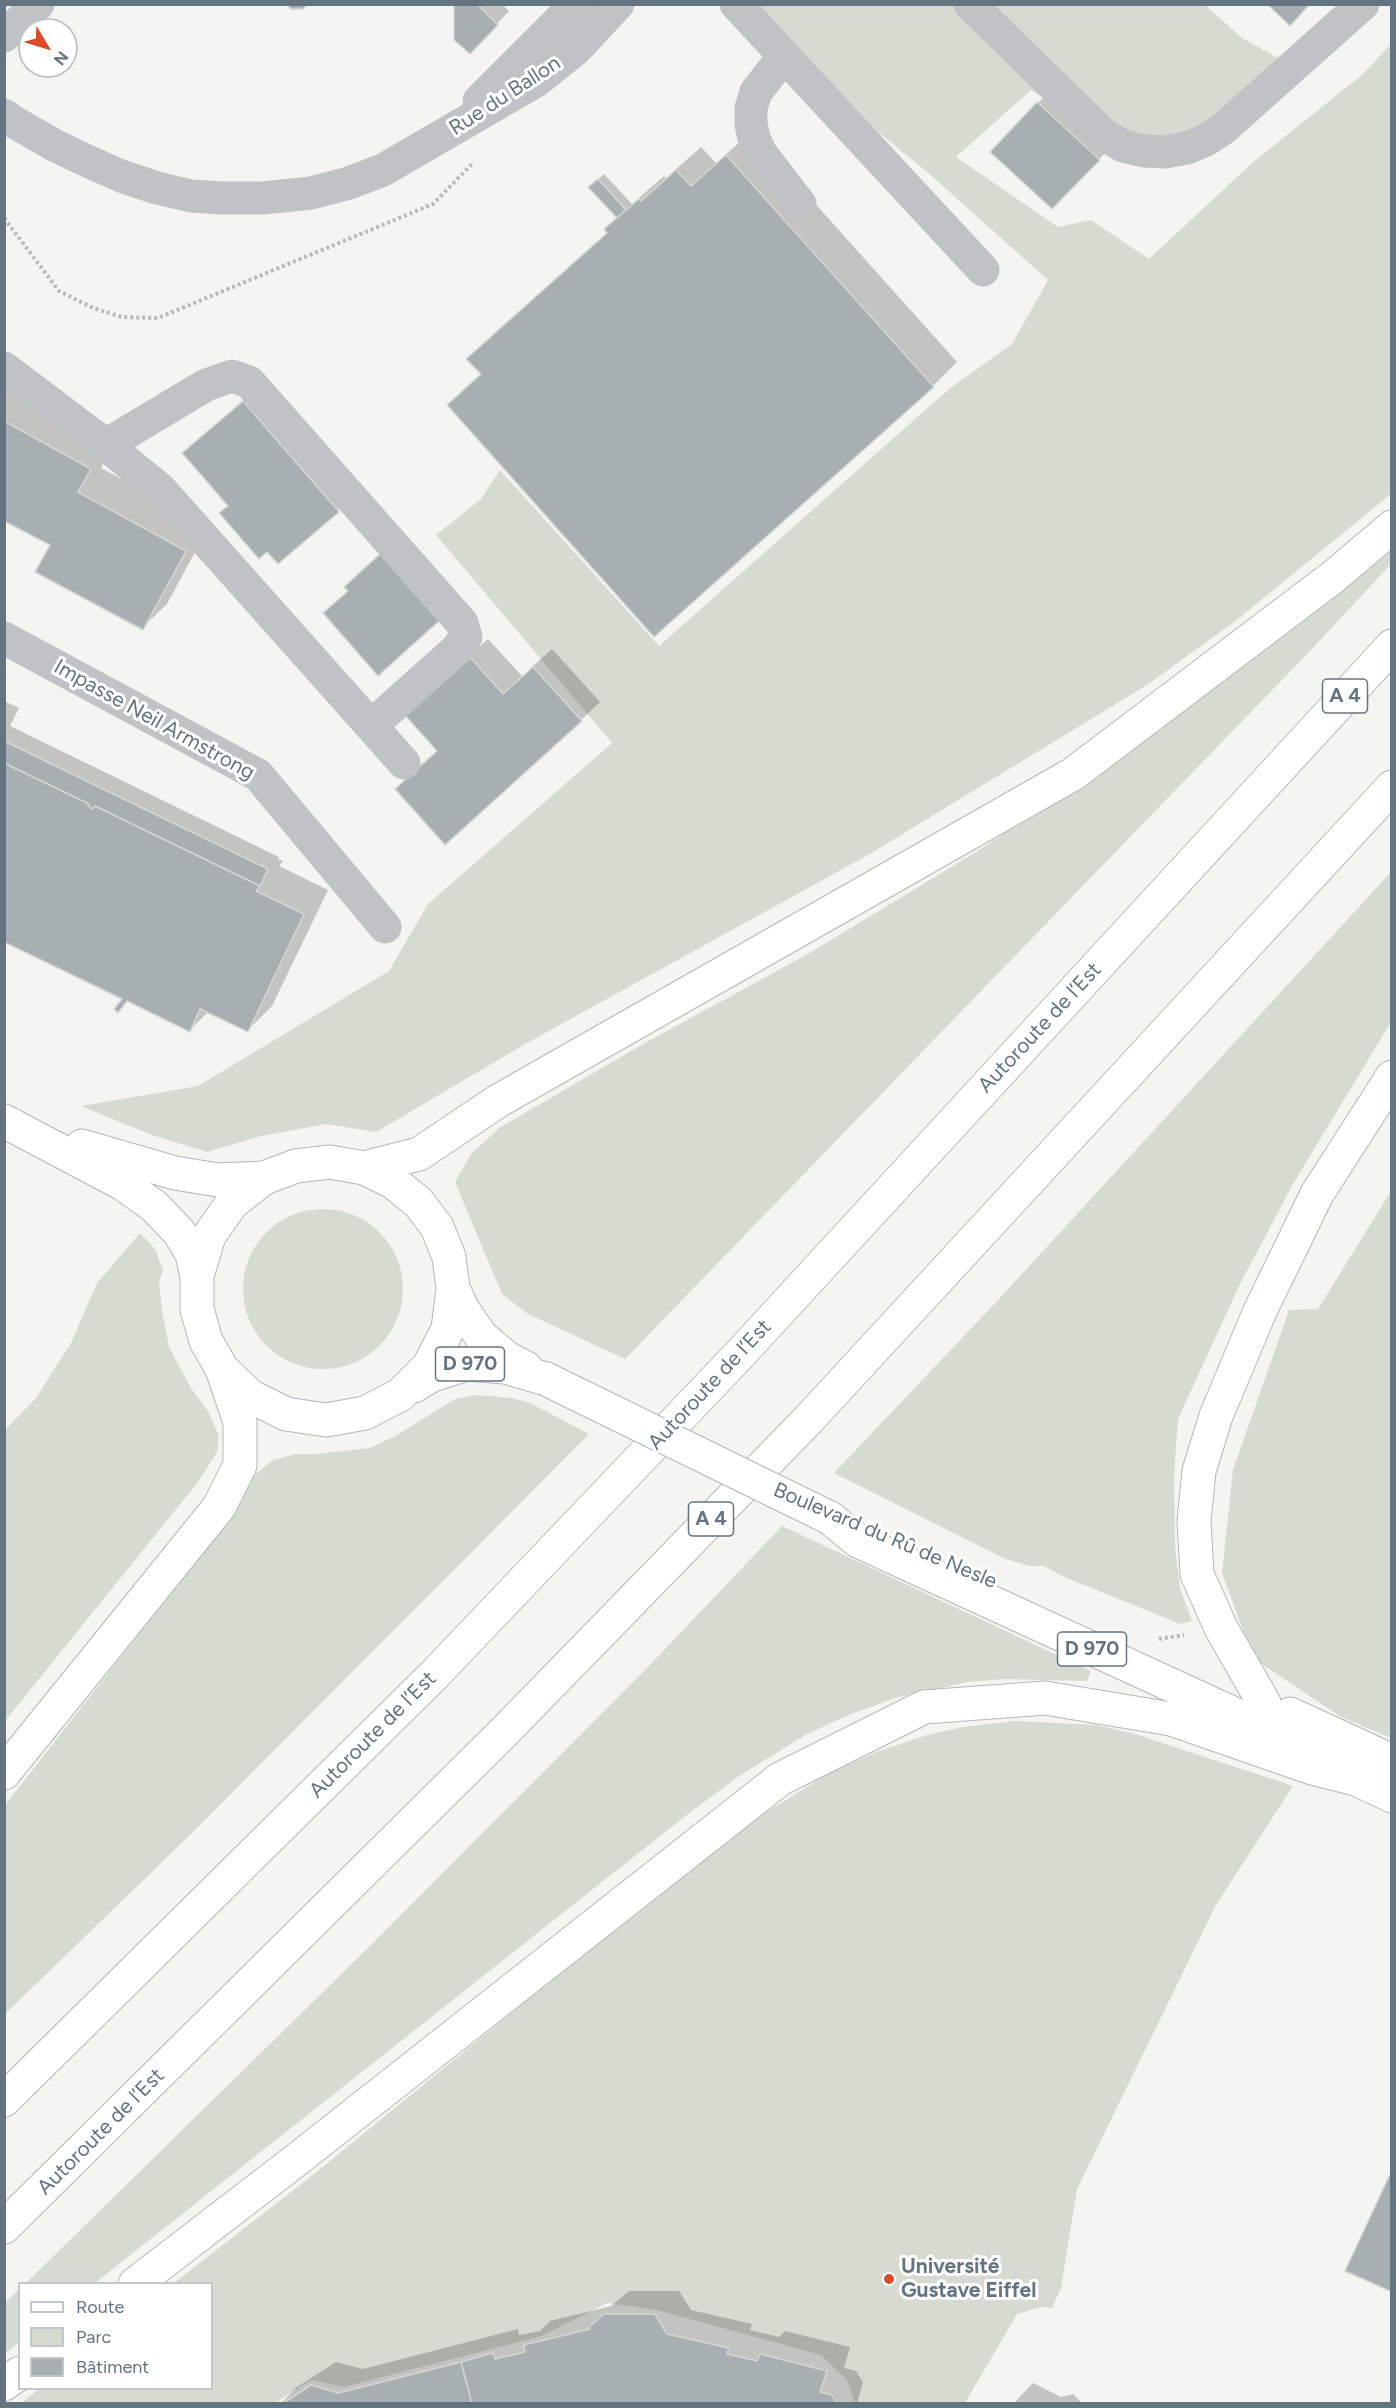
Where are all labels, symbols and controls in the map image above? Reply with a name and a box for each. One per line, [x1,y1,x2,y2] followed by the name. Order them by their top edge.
[18,18,78,78] north arrow
[50,47,72,69] text: N
[445,51,565,141] street label: Rue du Ballon
[49,654,259,786] street label: Impasse Neil Armstrong
[1322,679,1368,713] road number: A 4
[973,958,1107,1098] street label: Autoroute de l’Est
[643,1315,777,1455] street label: Autoroute de l’Est
[436,1347,504,1381] road number: D 970
[769,1477,1001,1595] street label: Boulevard du Rû de Nesle
[688,1502,734,1536] road number: A 4
[1058,1632,1126,1666] road number: D 970
[304,1666,442,1804] street label: Autoroute de l’Est
[32,2063,170,2201] street label: Autoroute de l’Est
[901,2254,1036,2304] place label: Université Gustave Eiffel
[882,2272,896,2286] marker: Université Gustave Eiffel
[18,2282,213,2390] legend
[76,2296,124,2318] text: Route
[76,2326,111,2348] text: Parc
[76,2356,149,2378] text: Bâtiment

